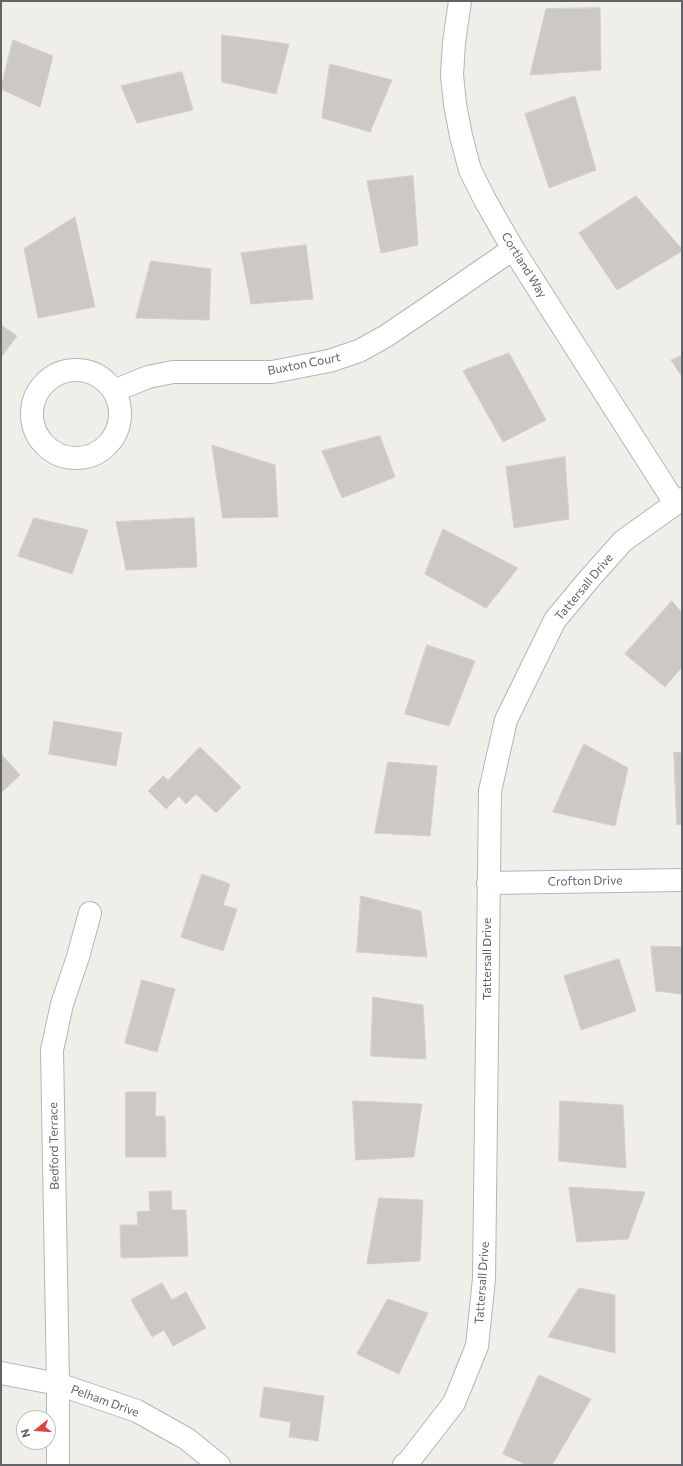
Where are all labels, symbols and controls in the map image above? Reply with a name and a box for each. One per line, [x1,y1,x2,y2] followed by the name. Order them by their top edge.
[498,230,550,300] street label: Cortland Way
[266,350,342,378] street label: Buxton Court
[552,551,616,623] street label: Tattersall Drive
[547,873,623,889] street label: Crofton Drive
[480,918,494,1000] street label: Tattersall Drive
[46,1102,62,1190] street label: Bedford Terrace
[472,1241,492,1325] street label: Tattersall Drive
[69,1382,141,1420] street label: Pelham Drive
[16,1410,56,1450] north arrow
[18,1428,32,1439] text: N

